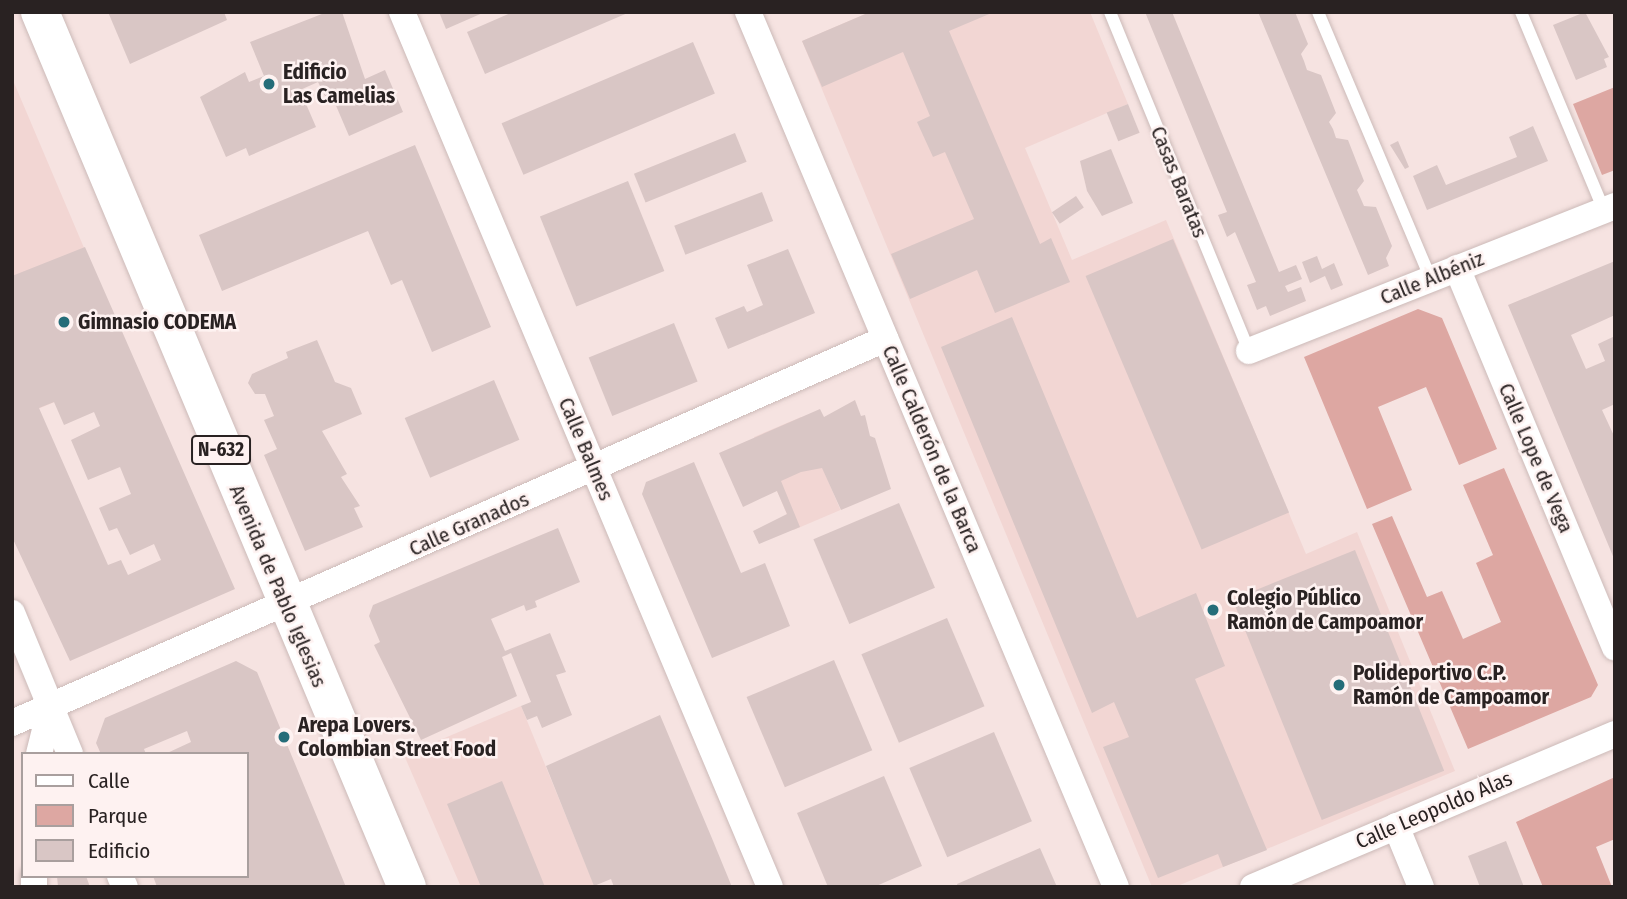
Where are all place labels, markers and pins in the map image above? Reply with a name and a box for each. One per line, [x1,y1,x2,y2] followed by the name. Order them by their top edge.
[283,59,395,109] place label: Edificio Las Camelias
[261,76,277,92] marker: Edificio Las Camelias
[78,309,236,335] place label: Gimnasio CODEMA
[56,314,72,330] marker: Gimnasio CODEMA
[1227,585,1423,635] place label: Colegio Público Ramón de Campoamor
[1205,602,1221,618] marker: Colegio Público Ramón de Campoamor
[1353,660,1549,710] place label: Polideportivo C.P. Ramón de Campoamor
[1331,677,1347,693] marker: Polideportivo C.P. Ramón de Campoamor
[298,712,496,762] place label: Arepa Lovers. Colombian Street Food
[276,729,292,745] marker: Arepa Lovers. Colombian Street Food

